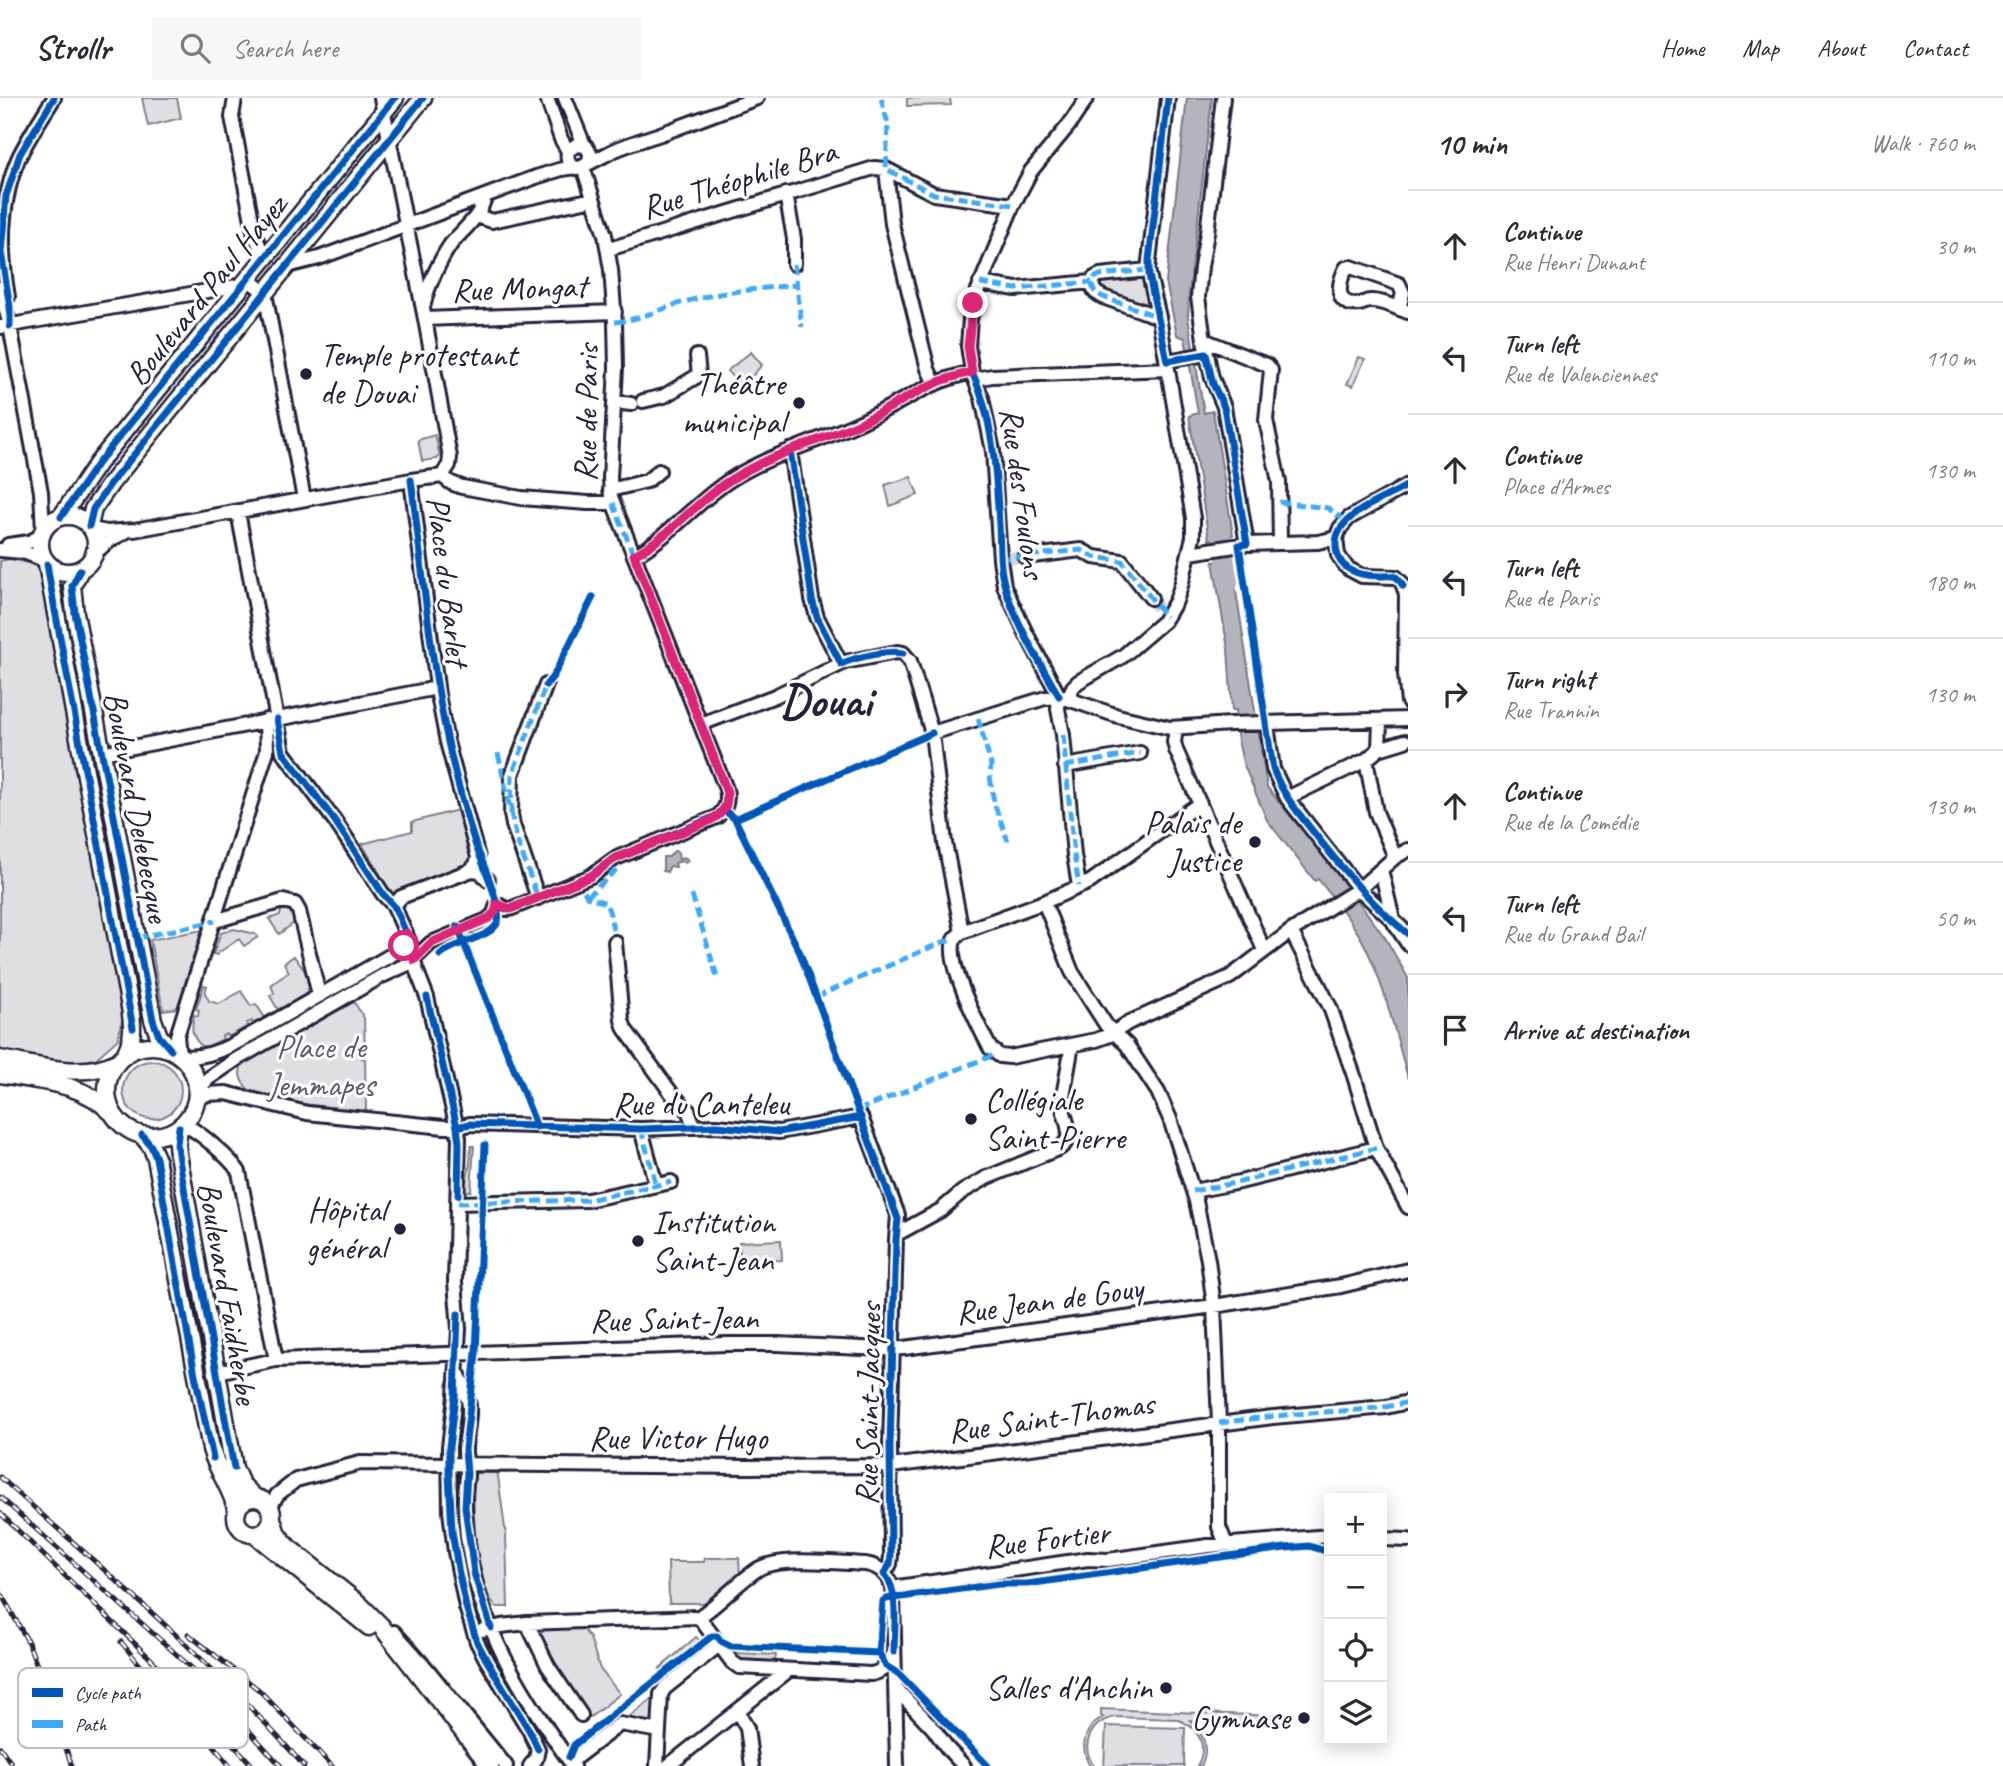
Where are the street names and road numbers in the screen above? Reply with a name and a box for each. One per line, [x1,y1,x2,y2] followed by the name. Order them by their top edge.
[636,129,844,229] street label: Rue Théophile Bra
[116,183,298,394] street label: Boulevard Paul Hayez
[451,265,591,311] street label: Rue Mongat
[564,341,608,482] street label: Rue de Paris
[990,405,1056,584] street label: Rue des Foulons
[417,494,480,672] street label: Place du Barlet
[94,688,180,928] street label: Boulevard Delebecque
[613,1083,791,1125] street label: Rue du Canteleu
[188,1179,269,1409] street label: Boulevard Faidherbe
[953,1266,1148,1334] street label: Rue Jean de Gouy
[589,1297,760,1341] street label: Rue Saint-Jean
[845,1300,891,1506] street label: Rue Saint-Jacques
[945,1381,1159,1452] street label: Rue Saint-Thomas
[589,1417,768,1459] street label: Rue Victor Hugo
[982,1510,1115,1567] street label: Rue Fortier

